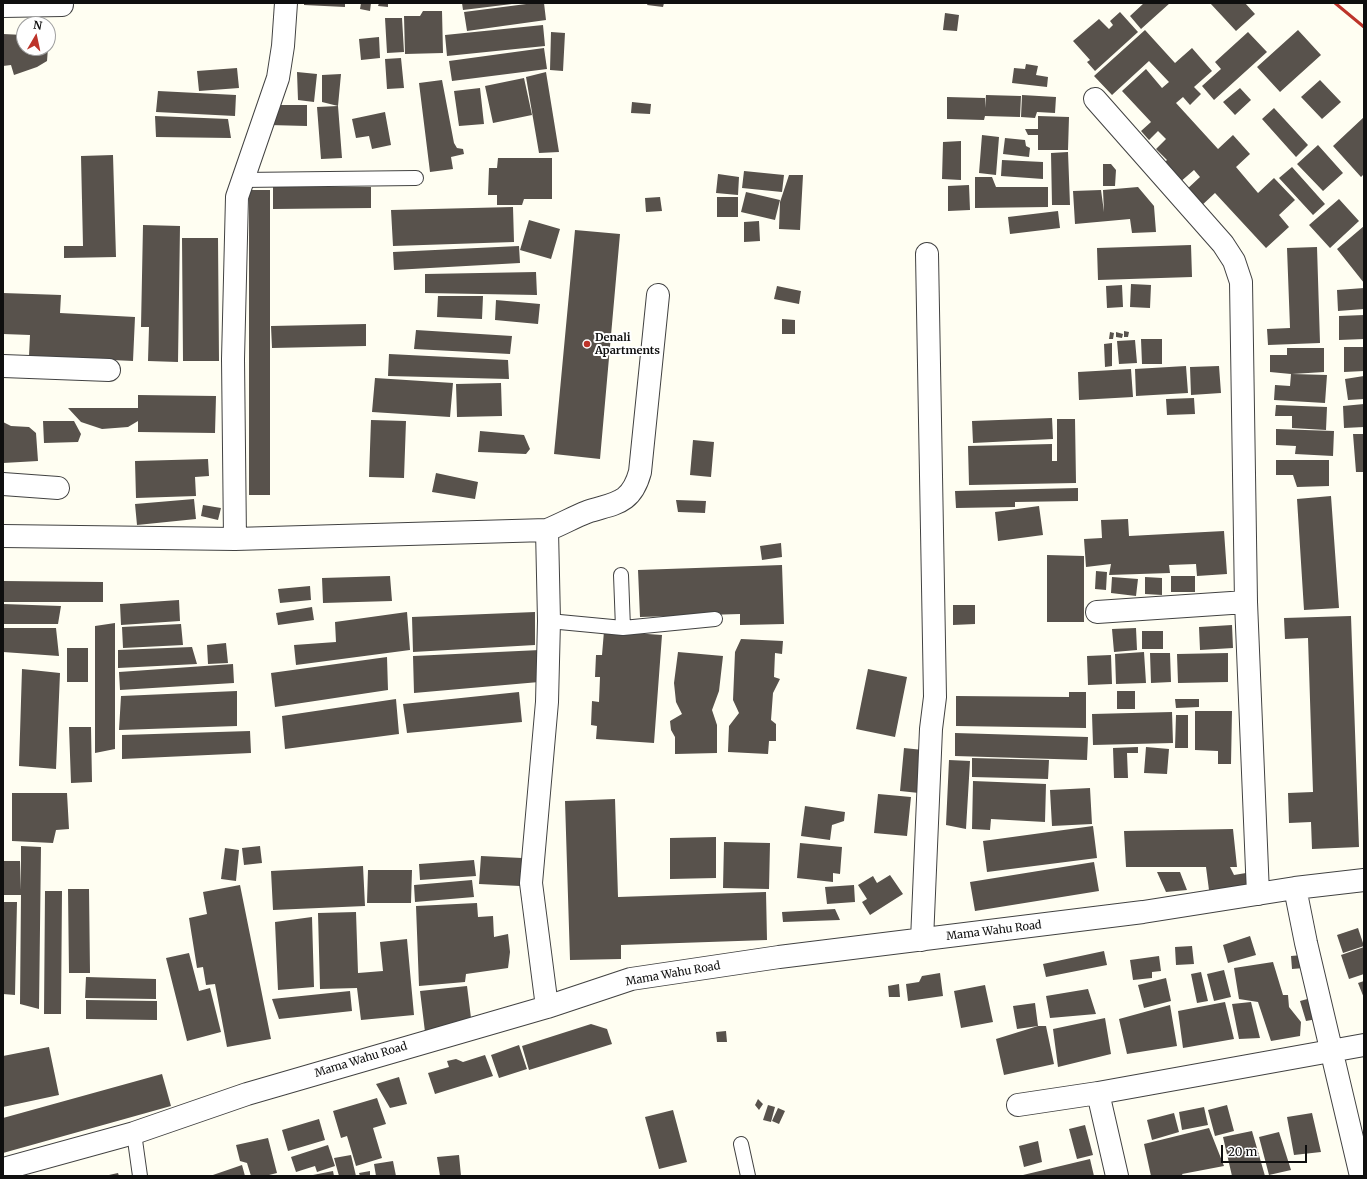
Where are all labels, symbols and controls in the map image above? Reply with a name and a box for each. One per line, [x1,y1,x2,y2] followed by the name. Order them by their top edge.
[16,16,56,56] north arrow
[32,18,43,33] text: N
[595,331,660,357] place label: Denali Apartments
[582,339,592,349] marker: Denali Apartments
[946,919,1042,943] street label: Mama Wahu Road
[625,959,721,989] street label: Mama Wahu Road
[313,1040,409,1080] street label: Mama Wahu Road
[1223,1137,1309,1163] scale bar
[1228,1144,1257,1159] text: 20 m

